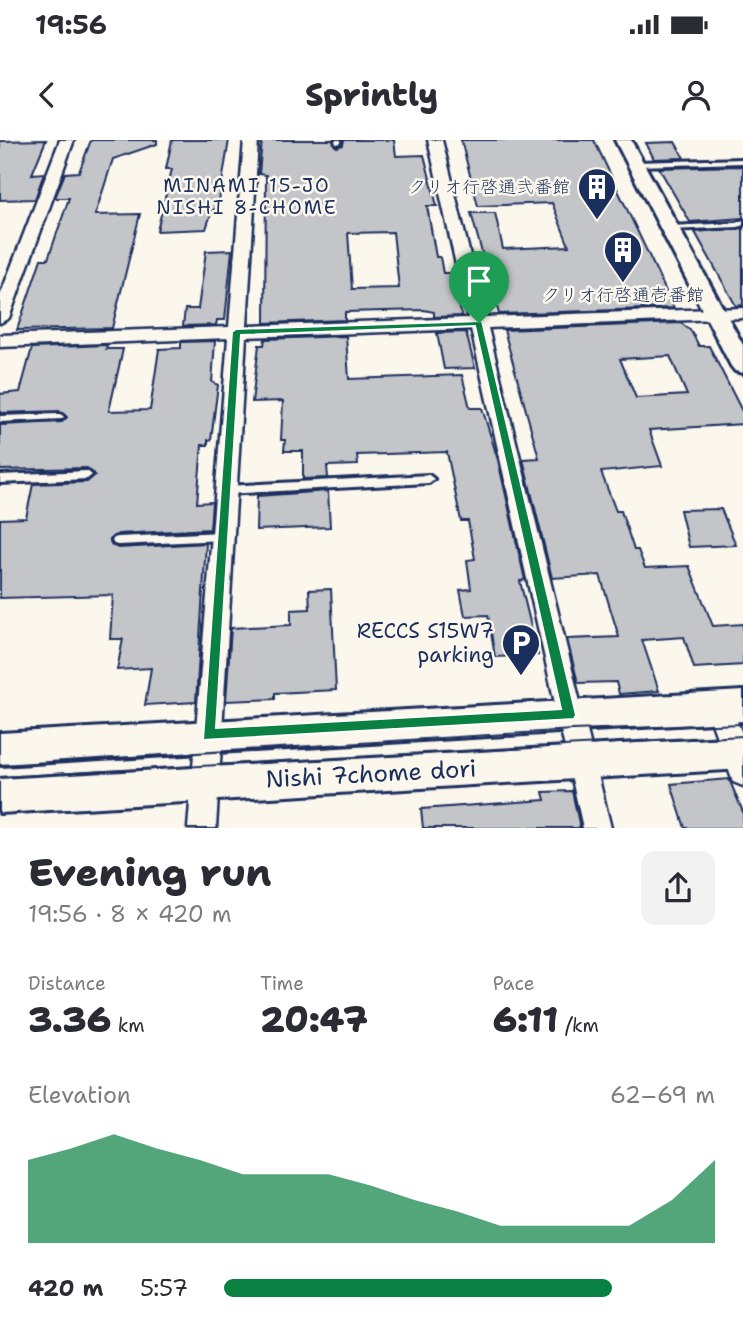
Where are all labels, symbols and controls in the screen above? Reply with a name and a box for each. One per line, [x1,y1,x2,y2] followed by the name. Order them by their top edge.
[35,7,107,42] text: 19:56
[305,73,438,116] text: Sprintly
[28,76,66,114] icon: back
[677,76,715,114] icon: person
[576,166,618,221] building icon: クリオ行啓通弐番館
[156,173,338,220] district label: MINAMI 15-JO NISHI 8-CHOME
[408,175,570,199] place label: クリオ行啓通弐番館
[602,229,644,284] building icon: クリオ行啓通壱番館
[449,251,509,323] pin
[460,262,498,300] icon: arrive
[542,283,704,307] place label: クリオ行啓通壱番館
[357,617,494,669] place label: RECCS S15W7 parking
[500,622,542,677] parking icon: RECCS S15W7 parking
[265,752,477,796] street label: Nishi 7chome dori
[28,847,271,898] text: Evening run
[641,851,715,925] button: share
[28,899,232,929] text: 19:56 · 8 × 420 m
[28,971,106,996] text: Distance
[260,971,304,996] text: Time
[493,971,534,996] text: Pace
[28,996,111,1043] text: 3.36
[260,996,368,1043] text: 20:47
[493,996,558,1043] text: 6:11
[111,1013,145,1038] text: km
[558,1013,599,1038] text: /km
[28,1080,131,1110] text: Elevation
[610,1080,715,1110] text: 62–69 m
[28,1273,103,1303] text: 420 m
[140,1273,188,1303] text: 5:57

